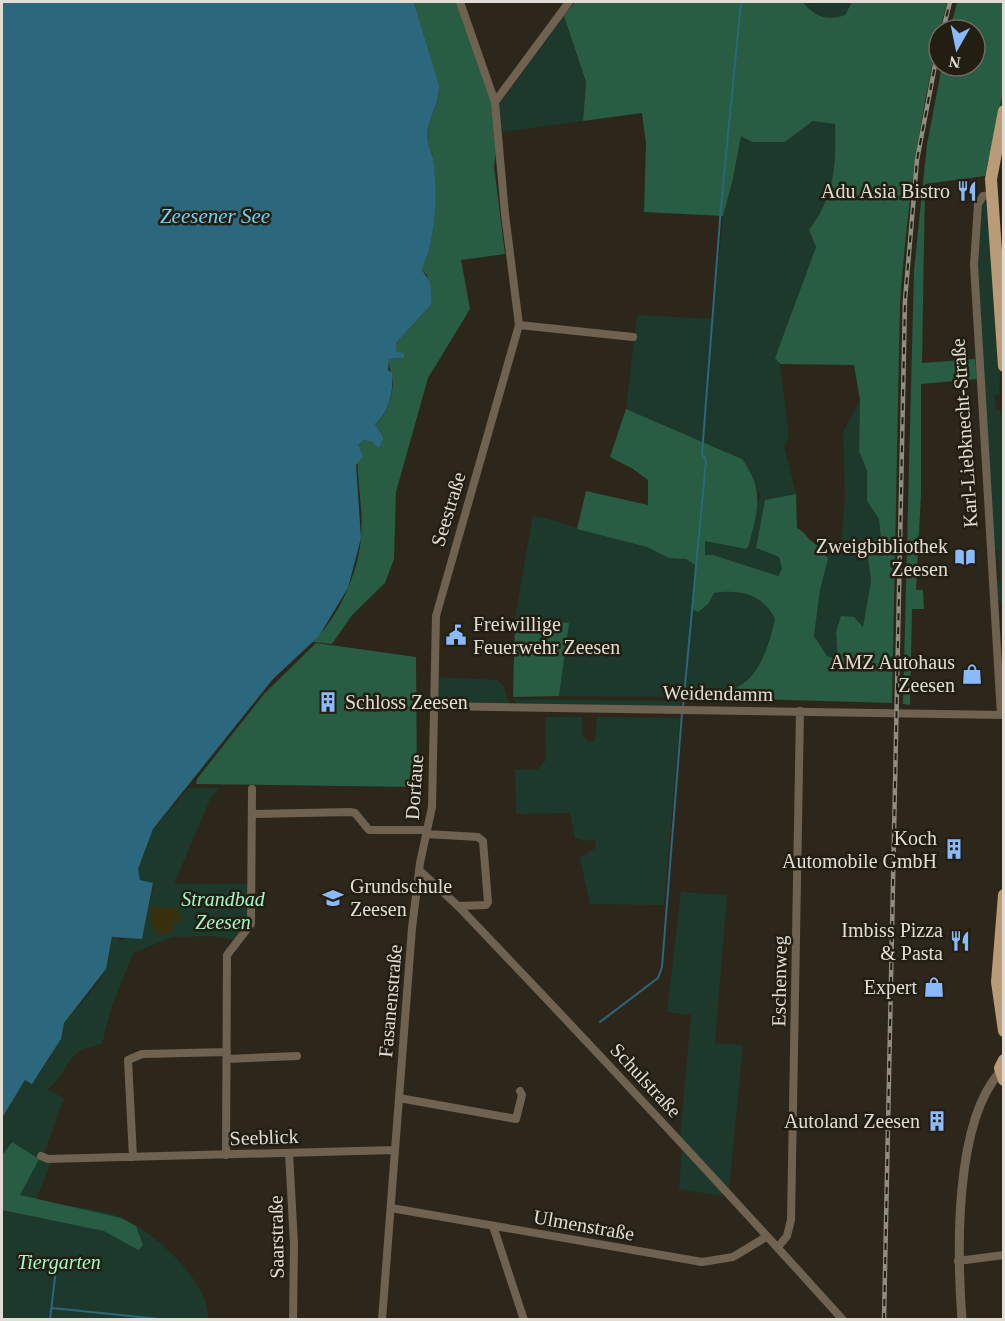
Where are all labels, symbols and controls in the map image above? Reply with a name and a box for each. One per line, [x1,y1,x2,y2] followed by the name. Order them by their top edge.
[927,18,987,78] north arrow
[947,53,962,72] text: N
[955,179,979,203] restaurant icon: Adu Asia Bistro
[821,180,950,202] place label: Adu Asia Bistro
[160,204,270,228] water label: Zeesener See
[946,337,982,528] street label: Karl-Liebknecht-Straße
[426,469,470,549] street label: Seestraße
[816,535,948,580] place label: Zweigbibliothek Zeesen
[953,545,977,569] library icon: Zweigbibliothek Zeesen
[473,613,620,658] place label: Freiwillige Feuerwehr Zeesen
[444,623,468,647] public building icon: Freiwillige Feuerwehr Zeesen
[830,651,955,696] place label: AMZ Autohaus Zeesen
[960,662,984,686] shop icon: AMZ Autohaus Zeesen
[663,681,774,705] street label: Weidendamm
[316,690,340,714] building icon: Schloss Zeesen
[345,691,468,713] place label: Schloss Zeesen
[401,753,427,820] street label: Dorfaue
[782,827,937,872] place label: Koch Automobile GmbH
[942,837,966,861] building icon: Koch Automobile GmbH
[350,875,452,920] place label: Grundschule Zeesen
[321,886,345,910] school or university icon: Grundschule Zeesen
[181,888,266,933] park label: Strandbad Zeesen
[841,919,943,964] place label: Imbiss Pizza & Pasta
[948,929,972,953] restaurant icon: Imbiss Pizza & Pasta
[767,935,792,1027] street label: Eschenweg
[374,943,406,1058] street label: Fasanenstraße
[922,975,946,999] shop icon: Expert
[864,976,917,999] place label: Expert
[606,1038,686,1122] street label: Schulstraße
[925,1109,949,1133] building icon: Autoland Zeesen
[784,1110,920,1132] place label: Autoland Zeesen
[229,1125,299,1149] street label: Seeblick
[264,1195,288,1279] street label: Saarstraße
[532,1205,636,1245] street label: Ulmenstraße
[17,1251,101,1274] park label: Tiergarten

